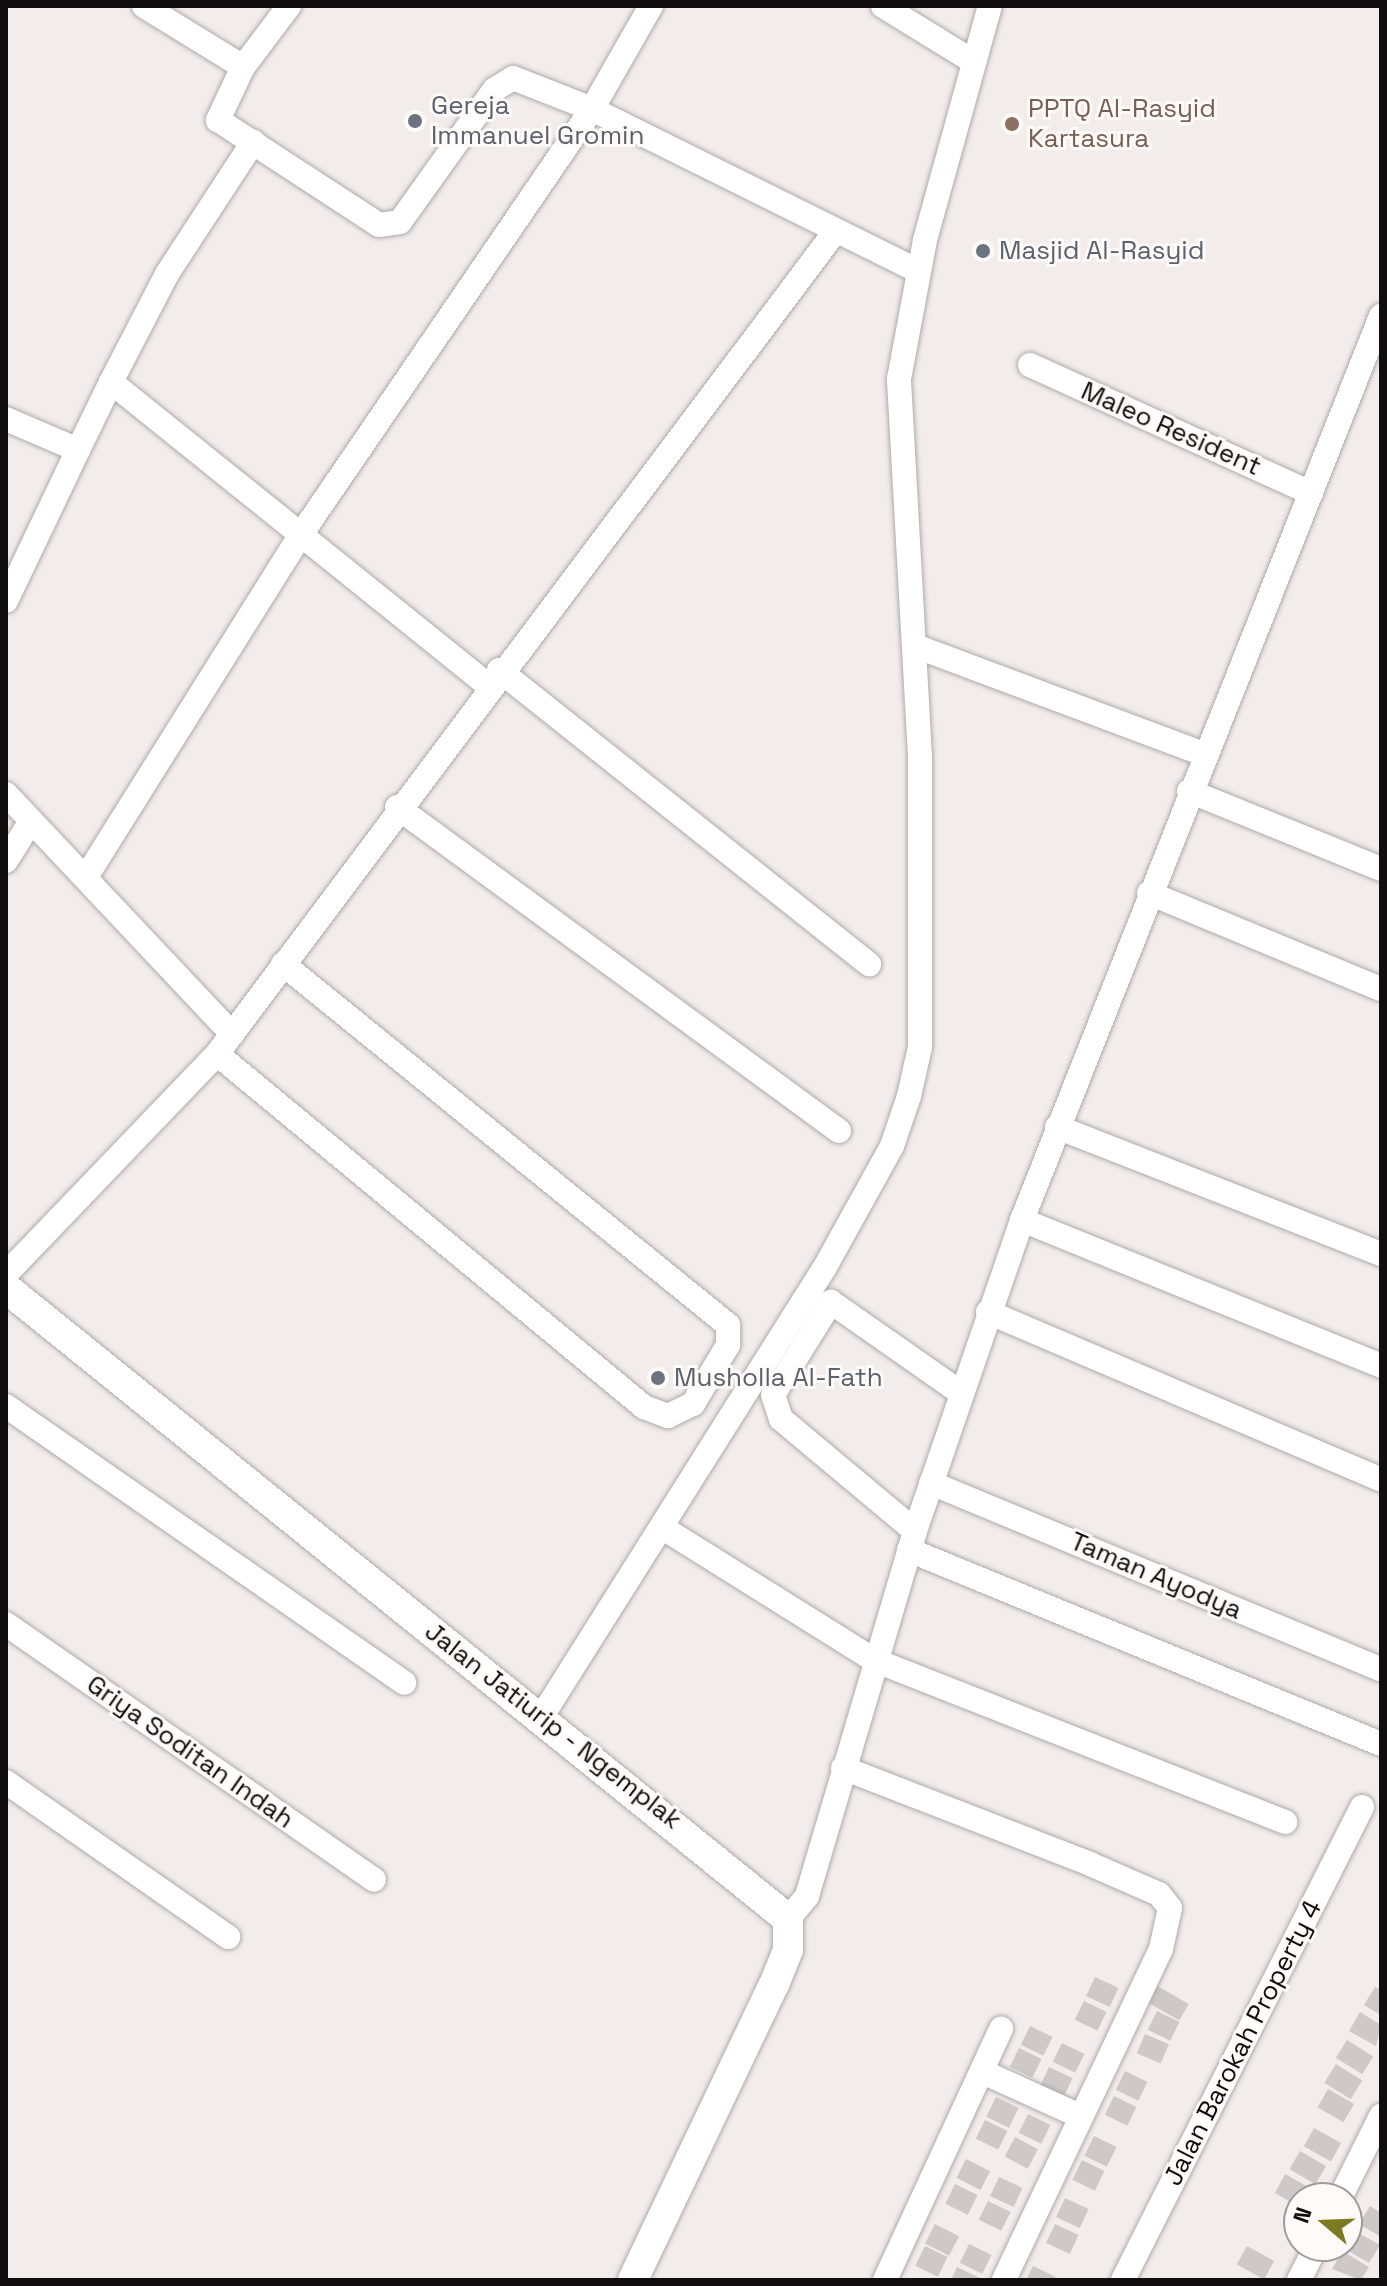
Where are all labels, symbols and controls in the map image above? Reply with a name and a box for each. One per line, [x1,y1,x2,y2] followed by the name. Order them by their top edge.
[431,90,644,152] place label: Gereja Immanuel Gromin
[1028,93,1216,154] place label: PPTQ Al-Rasyid Kartasura
[406,112,424,130] marker: Gereja Immanuel Gromin
[1003,115,1021,133] marker: PPTQ Al-Rasyid Kartasura
[999,235,1205,267] place label: Masjid Al-Rasyid
[974,242,992,260] marker: Masjid Al-Rasyid
[1076,375,1266,483] street label: Maleo Resident
[674,1362,883,1394] place label: Musholla Al-Fath
[649,1369,667,1387] marker: Musholla Al-Fath
[1065,1526,1247,1626] street label: Taman Ayodya
[418,1616,688,1836] street label: Jalan Jatiurip - Ngemplak
[81,1669,299,1835] street label: Griya Soditan Indah
[1157,1895,1329,2191] street label: Jalan Barokah Property 4
[1283,2182,1363,2262] north arrow
[1287,2203,1318,2226] text: N

